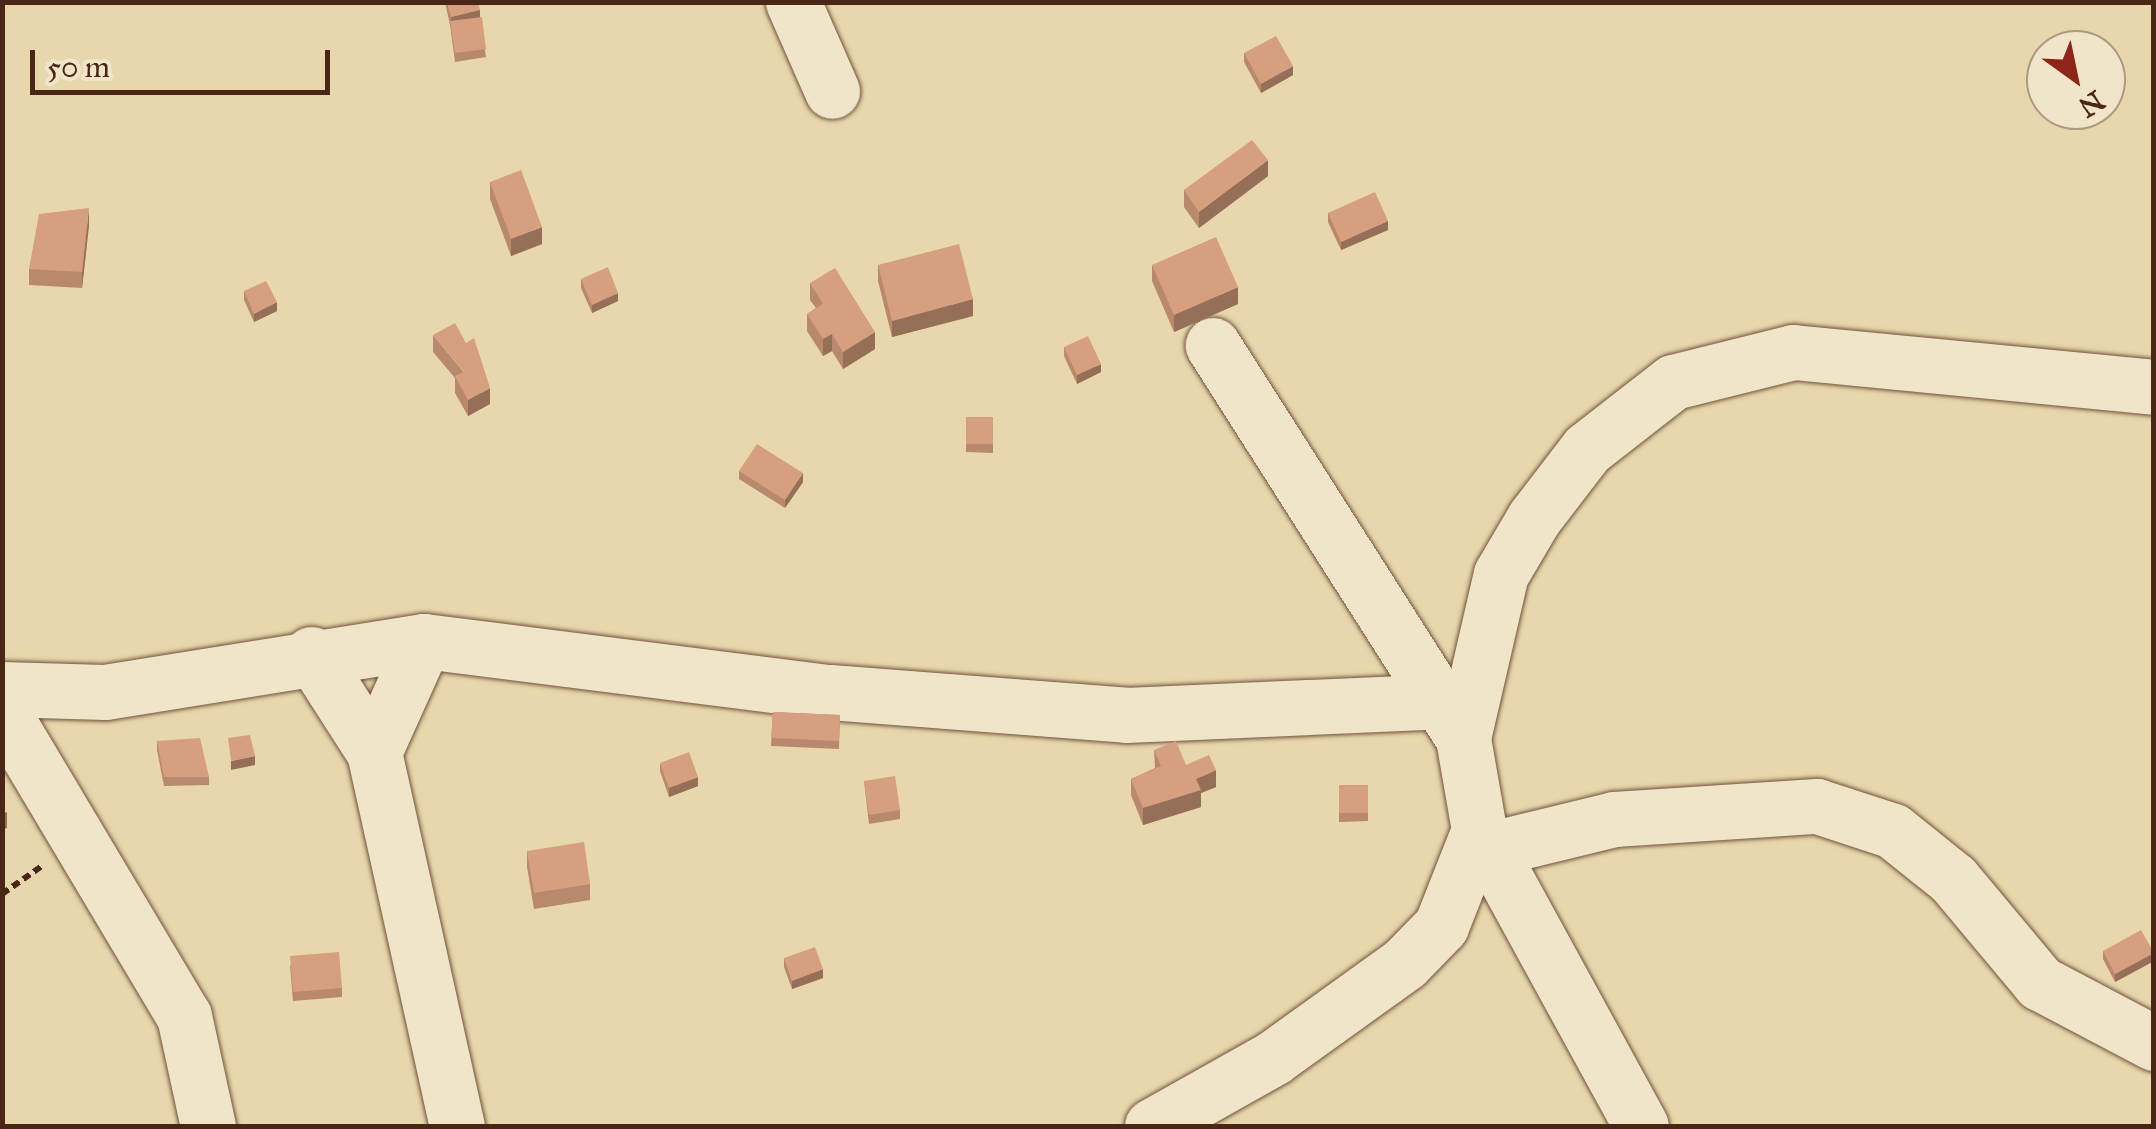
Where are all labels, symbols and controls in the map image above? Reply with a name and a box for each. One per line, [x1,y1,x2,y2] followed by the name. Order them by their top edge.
[35,30,335,92] scale bar
[2026,30,2126,130] north arrow
[47,49,110,85] text: 50 m
[2072,83,2111,125] text: N

